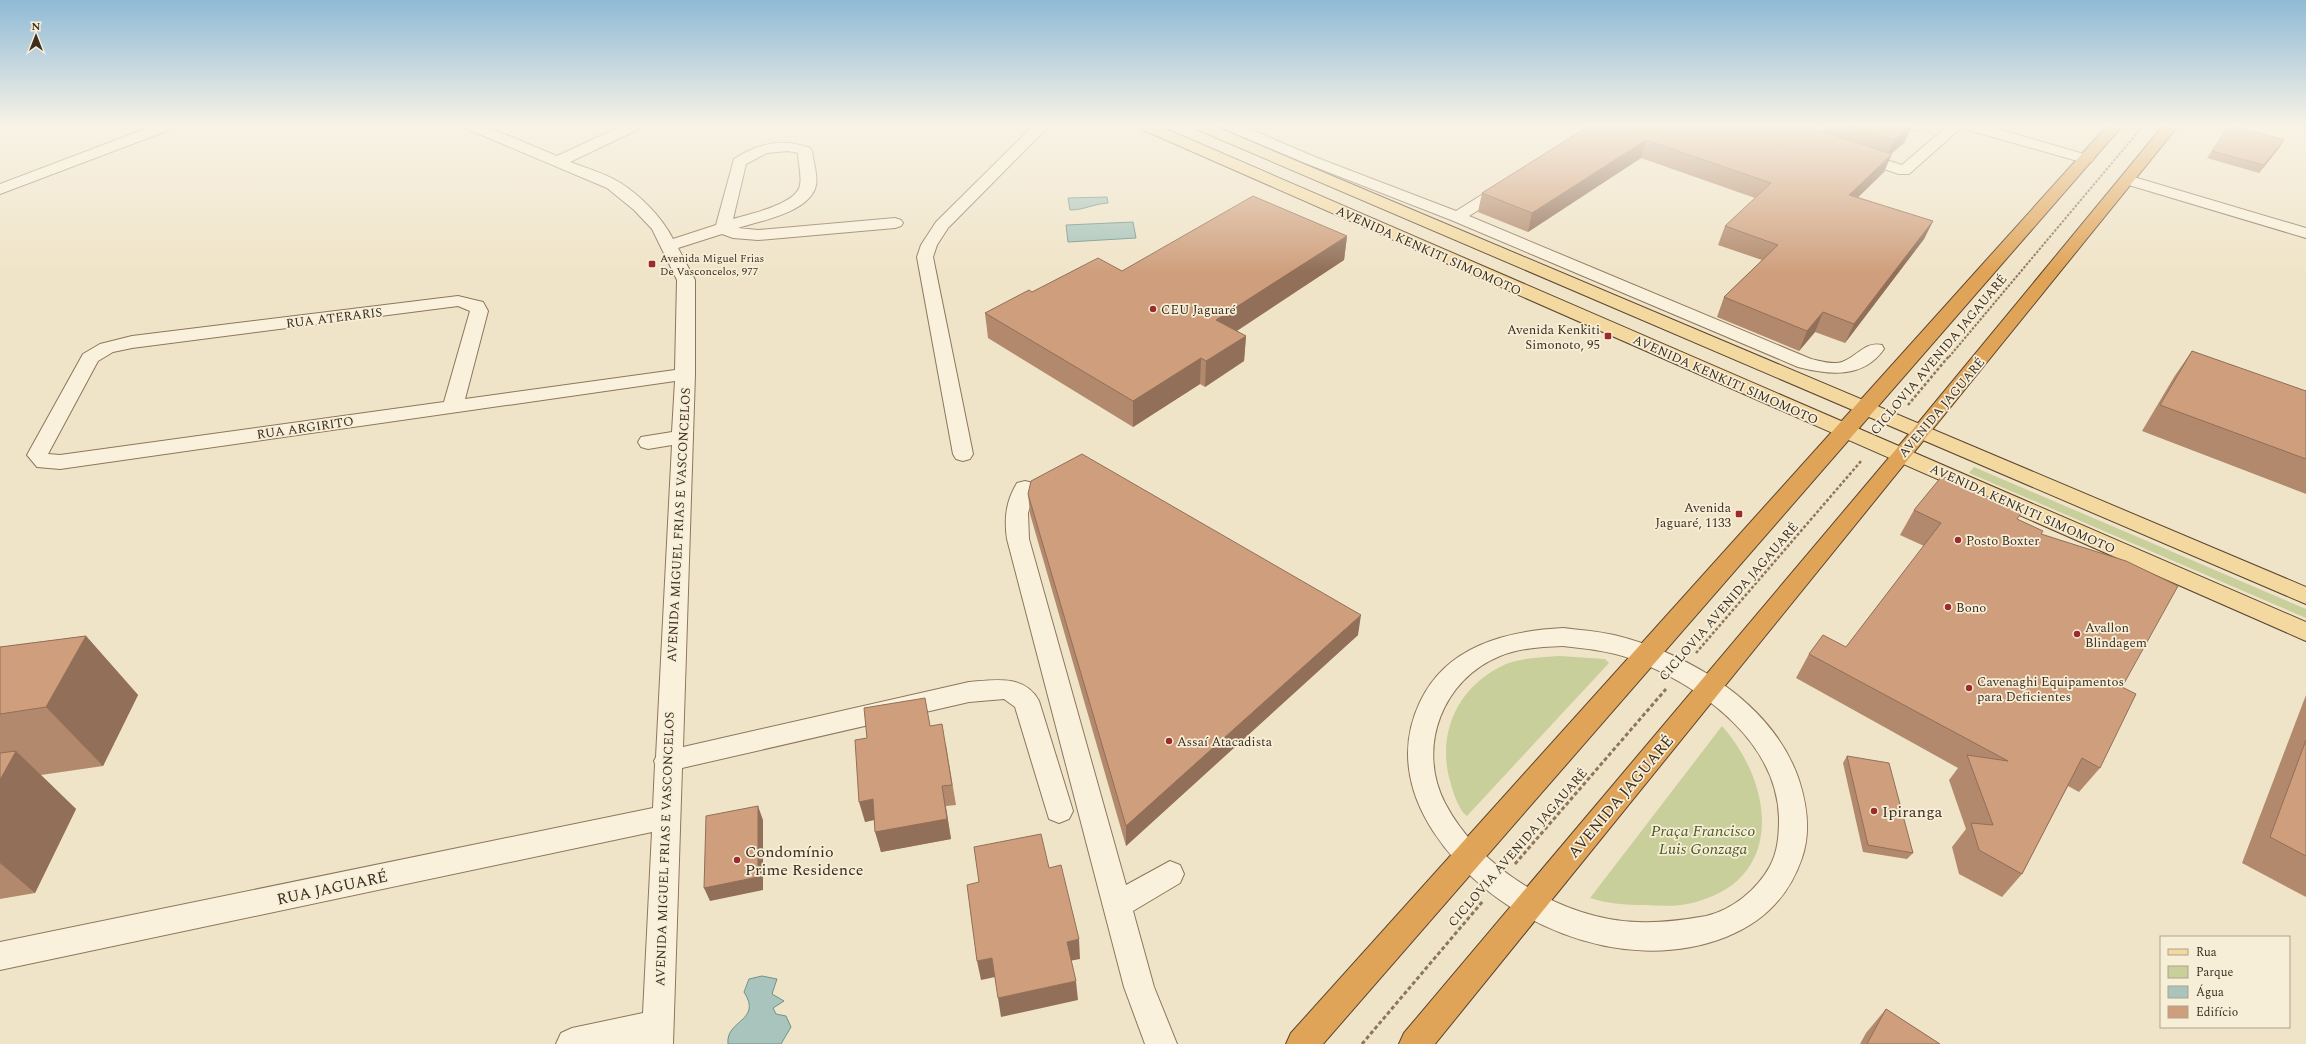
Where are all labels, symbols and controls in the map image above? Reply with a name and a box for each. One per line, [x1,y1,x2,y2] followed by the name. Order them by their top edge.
[16,16,56,56] north arrow
[32,18,41,35] text: N
[1333,201,1525,301] street label: AVENIDA KENKITI SIMOMOTO
[660,250,764,280] place label: Avenida Miguel Frias De Vasconcelos, 977
[647,259,657,269] marker: Avenida Miguel Frias De Vasconcelos, 977
[1865,270,2012,439] street label: CICLOVIA AVENIDA JAGAUARÉ
[1161,300,1236,320] place label: CEU Jaguaré
[285,302,383,334] street label: RUA ATERARIS
[1148,304,1158,314] marker: CEU Jaguaré
[1507,320,1600,355] place label: Avenida Kenkiti Simonoto, 95
[1630,330,1822,430] street label: AVENIDA KENKITI SIMOMOTO
[1603,331,1613,341] marker: Avenida Kenkiti Simonoto, 95
[1894,353,1990,462] street label: AVENIDA JAGUARÉ
[662,387,696,663] street label: AVENIDA MIGUEL FRIAS E VASCONCELOS
[255,411,355,445] street label: RUA ARGIRITO
[1927,459,2119,559] street label: AVENIDA KENKITI SIMOMOTO
[1655,498,1732,533] place label: Avenida Jaguaré, 1133
[1734,509,1744,519] marker: Avenida Jaguaré, 1133
[1654,518,1803,685] street label: CICLOVIA AVENIDA JAGAUARÉ
[1966,531,2040,551] place label: Posto Boxter
[1953,535,1963,545] marker: Posto Boxter
[1956,598,1986,618] place label: Bono
[1943,602,1953,612] marker: Bono
[2085,618,2147,653] place label: Avallon Blindagem
[2072,629,2082,639] marker: Avallon Blindagem
[1977,672,2124,707] place label: Cavenaghi Equipamentos para Deficientes
[1964,683,1974,693] marker: Cavenaghi Equipamentos para Deficientes
[650,711,680,987] street label: AVENIDA MIGUEL FRIAS E VASCONCELOS
[1562,730,1680,863] street label: AVENIDA JAGUARÉ
[1177,732,1273,752] place label: Assaí Atacadista
[1164,736,1174,746] marker: Assaí Atacadista
[1443,764,1592,931] street label: CICLOVIA AVENIDA JAGAUARÉ
[1882,800,1942,824] place label: Ipiranga
[1869,806,1879,816] marker: Ipiranga
[1651,819,1755,861] park label: Praça Francisco Luis Gonzaga
[745,840,864,882] place label: Condomínio Prime Residence
[732,855,742,865] marker: Condomínio Prime Residence
[274,864,390,911] street label: RUA JAGUARÉ
[2160,936,2290,1028] legend
[2196,943,2217,962] text: Rua
[2196,963,2233,982] text: Parque
[2196,983,2224,1002] text: Água
[2196,1003,2238,1022] text: Edifício

